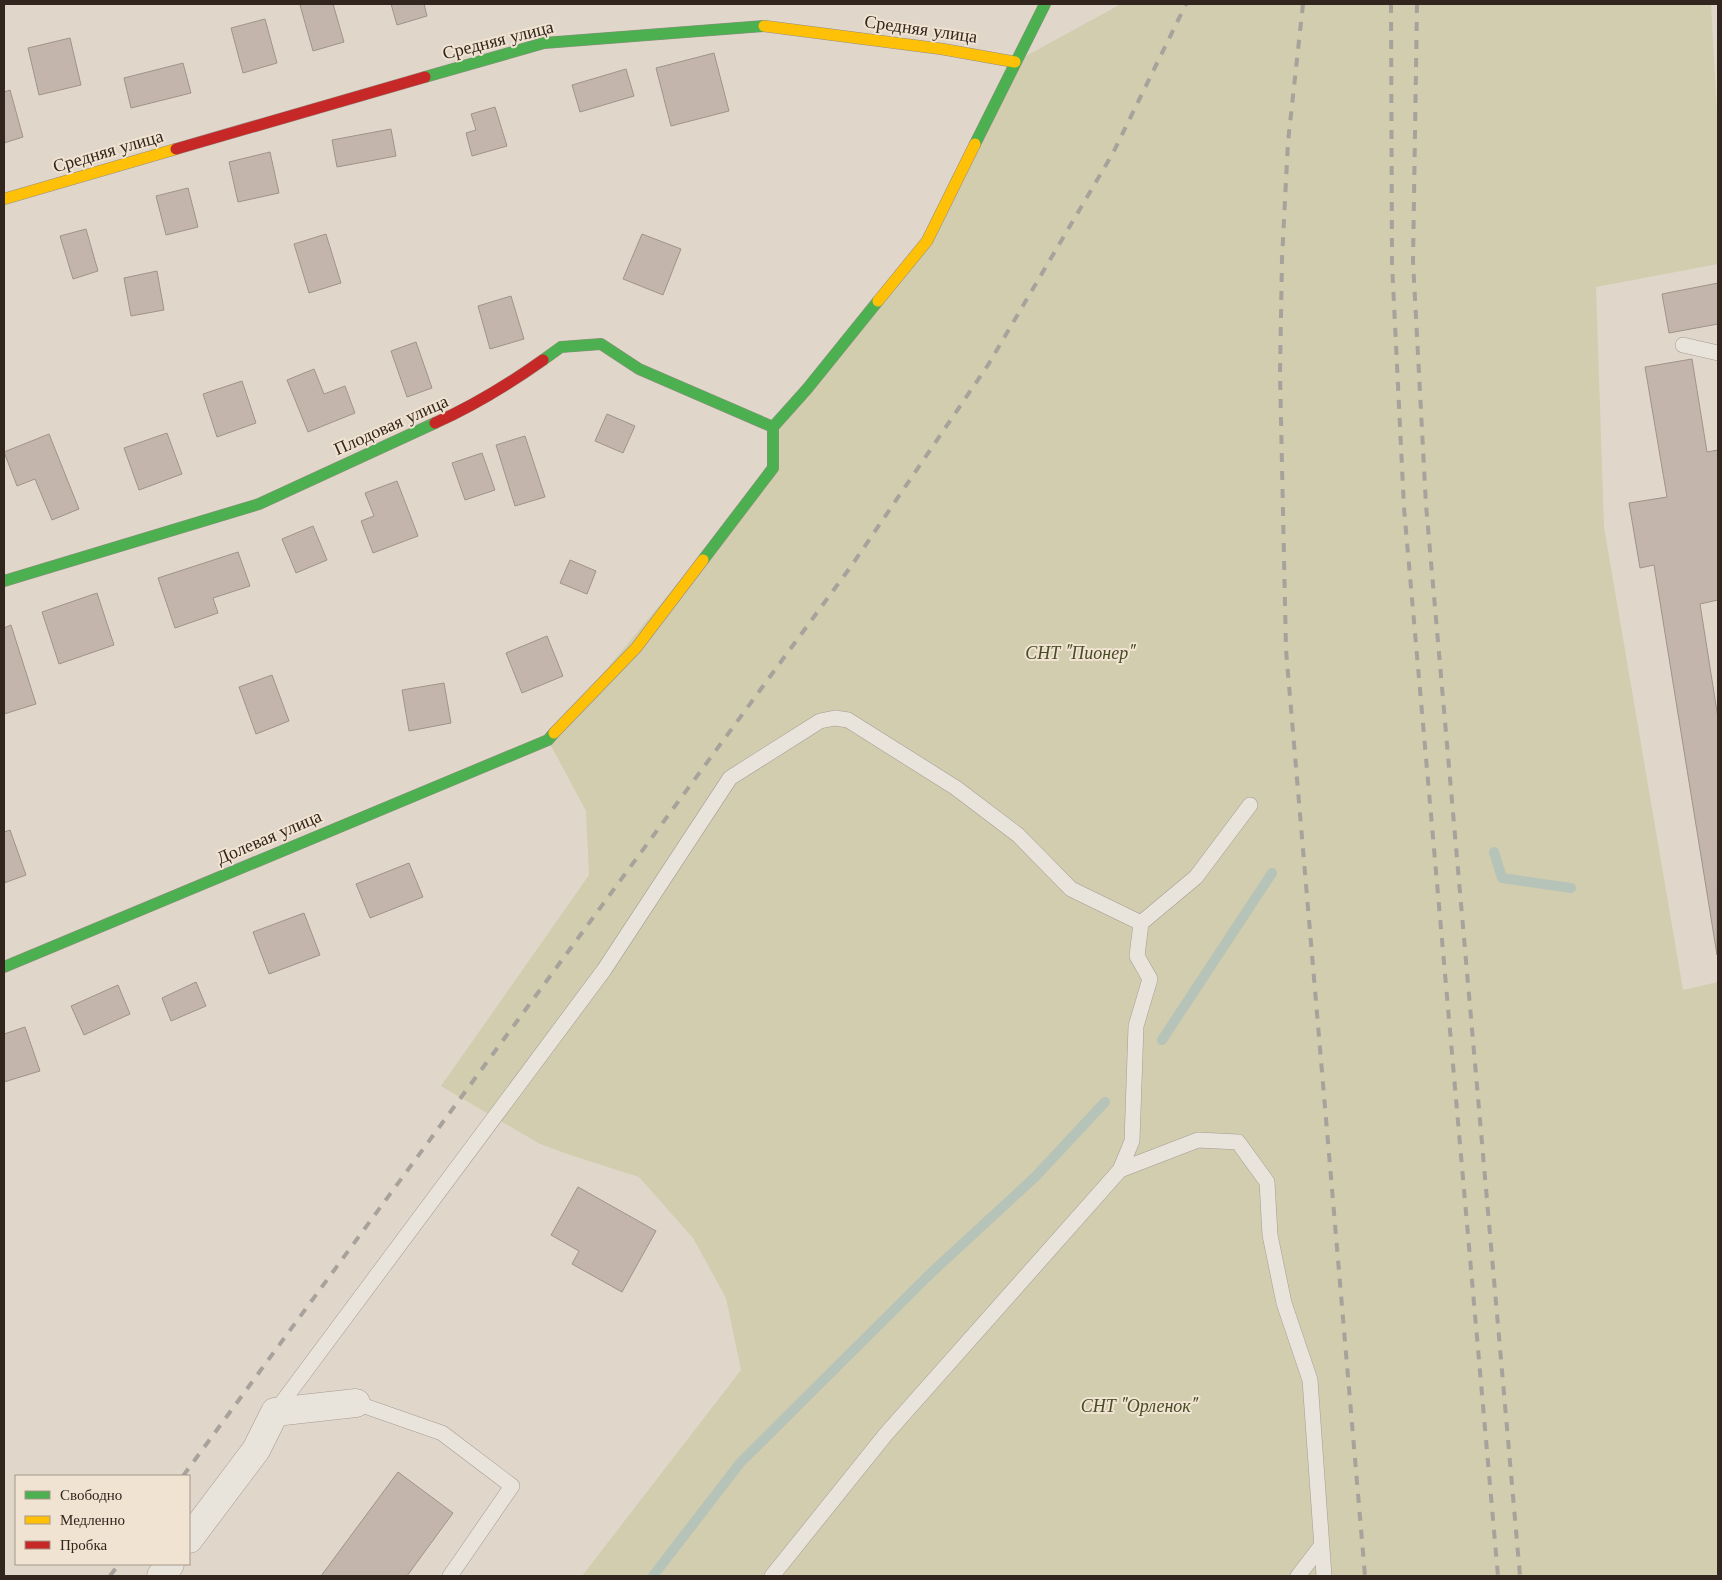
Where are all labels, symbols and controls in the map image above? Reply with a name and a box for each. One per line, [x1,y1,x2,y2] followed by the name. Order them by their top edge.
[863,10,979,48] street label: Средняя улица
[440,16,556,64] street label: Средняя улица
[50,125,166,177] street label: Средняя улица
[330,390,452,460] street label: Плодовая улица
[1025,642,1136,664] park label: СНТ "Пионер"
[213,805,325,869] street label: Долевая улица
[1081,1395,1199,1417] park label: СНТ "Орленок"
[15,1475,190,1565] legend
[60,1485,122,1504] text: Свободно
[60,1510,125,1529] text: Медленно
[60,1535,108,1554] text: Пробка

